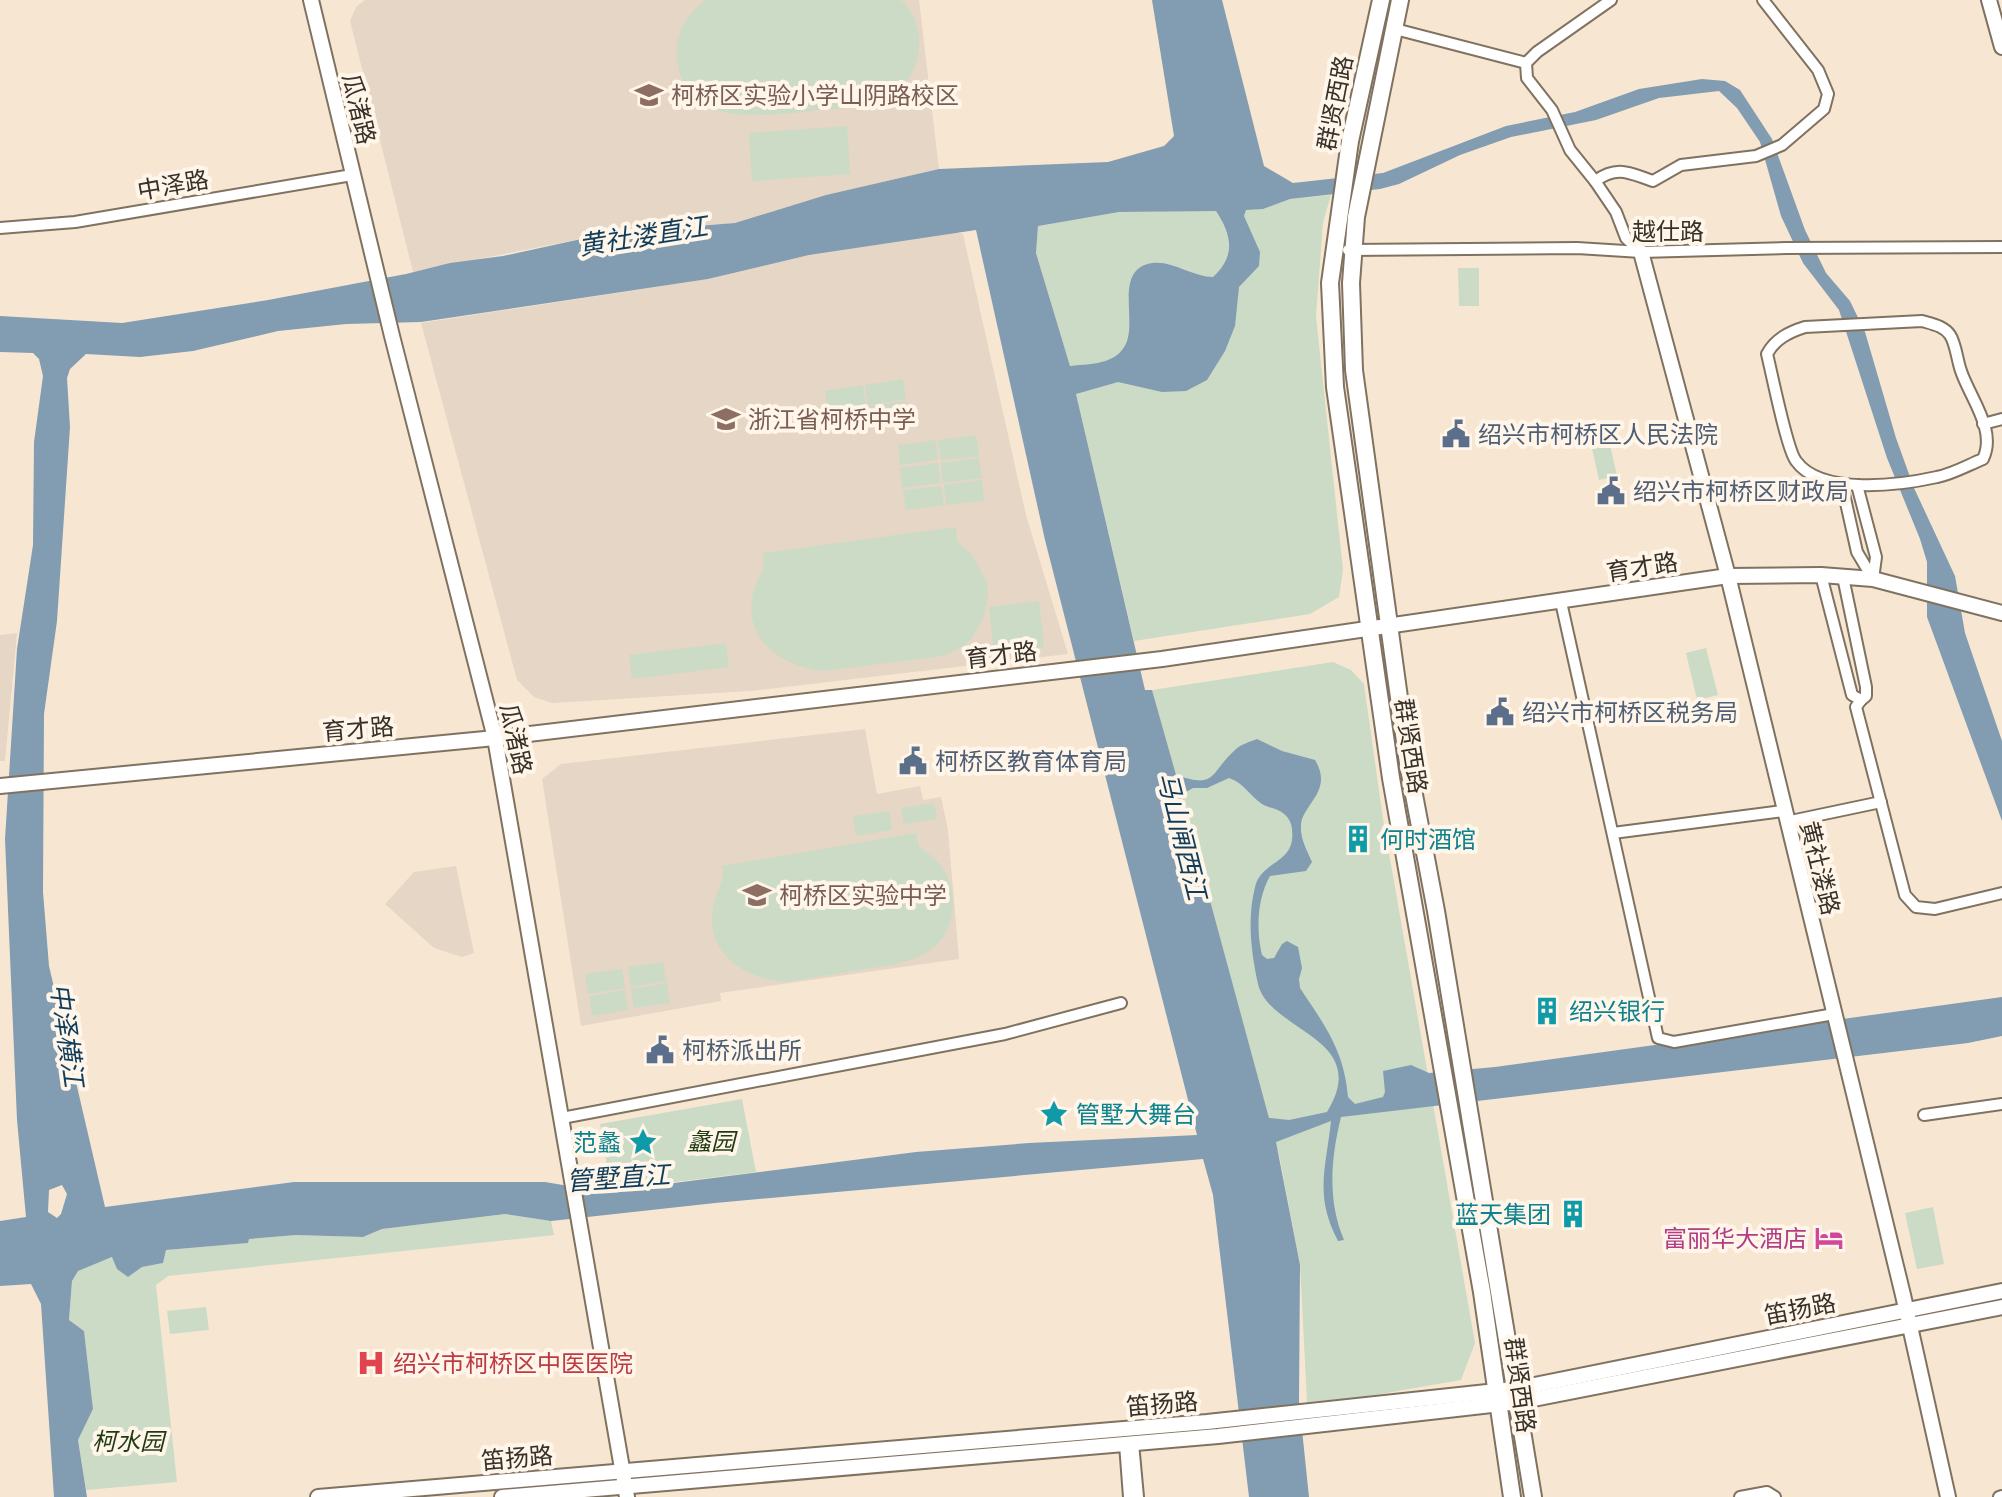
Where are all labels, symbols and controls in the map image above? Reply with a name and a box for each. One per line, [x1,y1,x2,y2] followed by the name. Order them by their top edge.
[1312,53,1358,153] street label: 群贤西路
[337,71,381,147] street label: 瓜渚路
[634,80,664,110] school or university icon: 柯桥区实验小学山阴路校区
[671,81,959,110] place label: 柯桥区实验小学山阴路校区
[135,164,211,206] street label: 中泽路
[576,210,713,262] water label: 黄社溇直江
[1632,217,1704,246] street label: 越仕路
[711,404,741,434] school or university icon: 浙江省柯桥中学
[748,405,916,434] place label: 浙江省柯桥中学
[1441,419,1471,449] public building icon: 绍兴市柯桥区人民法院
[1478,420,1718,449] place label: 绍兴市柯桥区人民法院
[1596,476,1626,506] public building icon: 绍兴市柯桥区财政局
[1633,477,1849,506] place label: 绍兴市柯桥区财政局
[1604,547,1680,587] street label: 育才路
[964,636,1038,674] street label: 育才路
[1389,696,1433,796] street label: 群贤西路
[1485,697,1515,727] public building icon: 绍兴市柯桥区税务局
[1522,698,1738,727] place label: 绍兴市柯桥区税务局
[494,701,538,777] street label: 瓜渚路
[321,711,395,747] street label: 育才路
[898,746,928,776] public building icon: 柯桥区教育体育局
[935,747,1127,776] place label: 柯桥区教育体育局
[1151,769,1214,906] water label: 马山闸西江
[1794,818,1846,918] street label: 黄社溇路
[1343,824,1373,854] building icon: 何时酒馆
[1380,825,1476,854] place label: 何时酒馆
[742,880,772,910] school or university icon: 柯桥区实验中学
[779,881,947,910] place label: 柯桥区实验中学
[44,981,90,1092] water label: 中泽横江
[1532,996,1562,1026] building icon: 绍兴银行
[1569,997,1665,1026] place label: 绍兴银行
[645,1035,675,1065] public building icon: 柯桥派出所
[682,1036,802,1065] place label: 柯桥派出所
[1039,1099,1069,1129] place icon: 管墅大舞台
[1076,1100,1196,1129] place label: 管墅大舞台
[628,1127,658,1157] place icon: 范蠡
[687,1127,738,1156] park label: 蠡园
[573,1128,621,1157] place label: 范蠡
[565,1158,674,1198] water label: 管墅直江
[1558,1199,1588,1229] building icon: 蓝天集团
[1455,1200,1551,1229] place label: 蓝天集团
[1814,1223,1844,1253] hotel icon: 富丽华大酒店
[1663,1224,1807,1253] place label: 富丽华大酒店
[1762,1288,1838,1330] street label: 笛扬路
[1499,1335,1541,1435] street label: 群贤西路
[356,1348,386,1378] hospital icon: 绍兴市柯桥区中医医院
[393,1349,633,1378] place label: 绍兴市柯桥区中医医院
[1125,1386,1199,1422] street label: 笛扬路
[92,1427,167,1456] park label: 柯水园
[480,1440,554,1476] street label: 笛扬路

